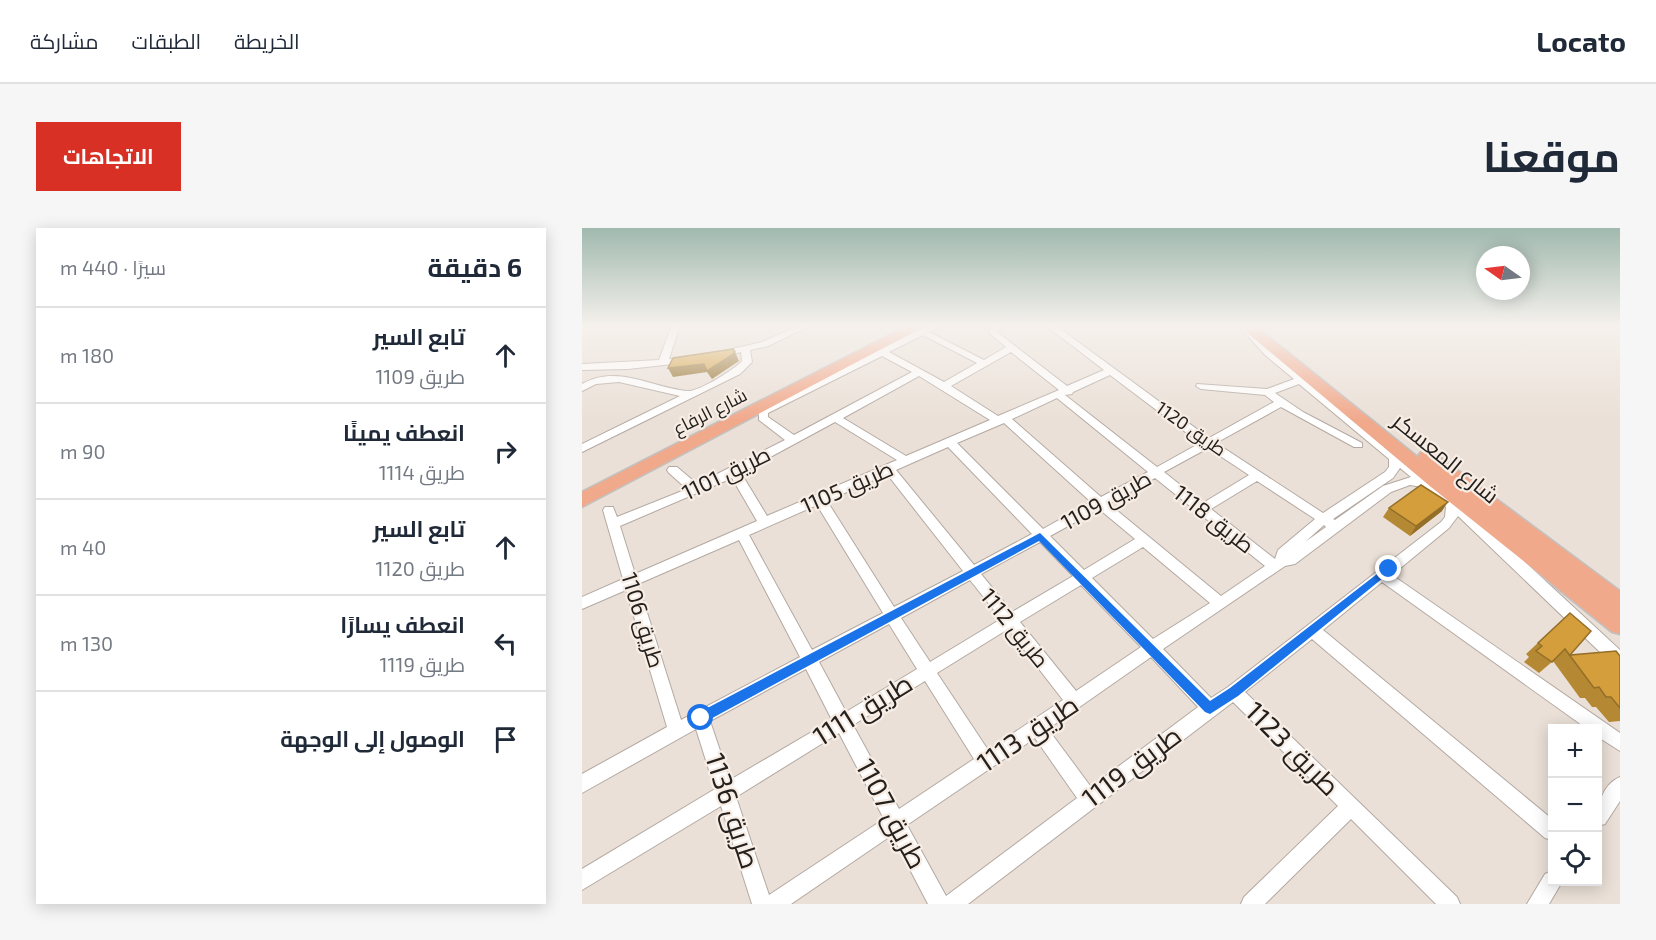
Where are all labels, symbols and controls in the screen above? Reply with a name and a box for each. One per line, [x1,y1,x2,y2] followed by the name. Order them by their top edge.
[1536,24,1626,58] text: Locato
[30,28,99,53] text: مشاركة
[132,28,201,53] text: الطبقات
[234,28,300,53] text: الخريطة
[36,122,181,191] button: الاتجاهات
[1483,130,1620,180] text: موقعنا
[1476,246,1530,300] north arrow
[428,251,522,282] text: 6 دقيقة
[60,255,166,279] text: سيرًا · 440 m
[373,323,465,349] text: تابع السير
[489,339,522,372] icon: ahead
[60,343,114,367] text: 180 m
[375,364,465,388] text: طريق 1109
[669,383,751,441] street label: شارع الرفاع
[1151,396,1231,462] street label: طريق 1120
[1385,405,1505,510] street label: شارع المعسكر
[343,419,465,445] text: انعطف يمينًا
[489,435,522,468] icon: right
[60,439,106,463] text: 90 m
[677,440,775,506] street label: طريق 1101
[797,454,897,520] street label: طريق 1105
[379,460,465,484] text: طريق 1114
[1056,464,1156,536] street label: طريق 1109
[1168,479,1260,559] street label: طريق 1118
[373,515,465,541] text: تابع السير
[489,531,522,564] icon: ahead
[60,535,106,559] text: 40 m
[1375,555,1401,581] route end
[376,556,465,580] text: طريق 1120
[615,569,671,671] street label: طريق 1106
[975,583,1055,673] street label: طريق 1112
[340,611,465,637] text: انعطف يسارًا
[489,627,522,660] icon: left
[60,631,113,655] text: 130 m
[380,652,465,676] text: طريق 1119
[807,665,918,753] street label: طريق 1111
[970,687,1085,779] street label: طريق 1113
[1238,694,1347,803] street label: طريق 1123
[687,704,713,730] route start
[1075,718,1188,815] street label: طريق 1119
[489,723,522,756] icon: arrive
[1548,724,1602,886] map controls
[1548,724,1602,778] button: +
[280,725,465,751] text: الوصول إلى الوجهة
[698,749,768,873] street label: طريق 1136
[849,753,935,874] street label: طريق 1107
[1548,778,1602,832] button: −
[1548,832,1602,886] button: locate

